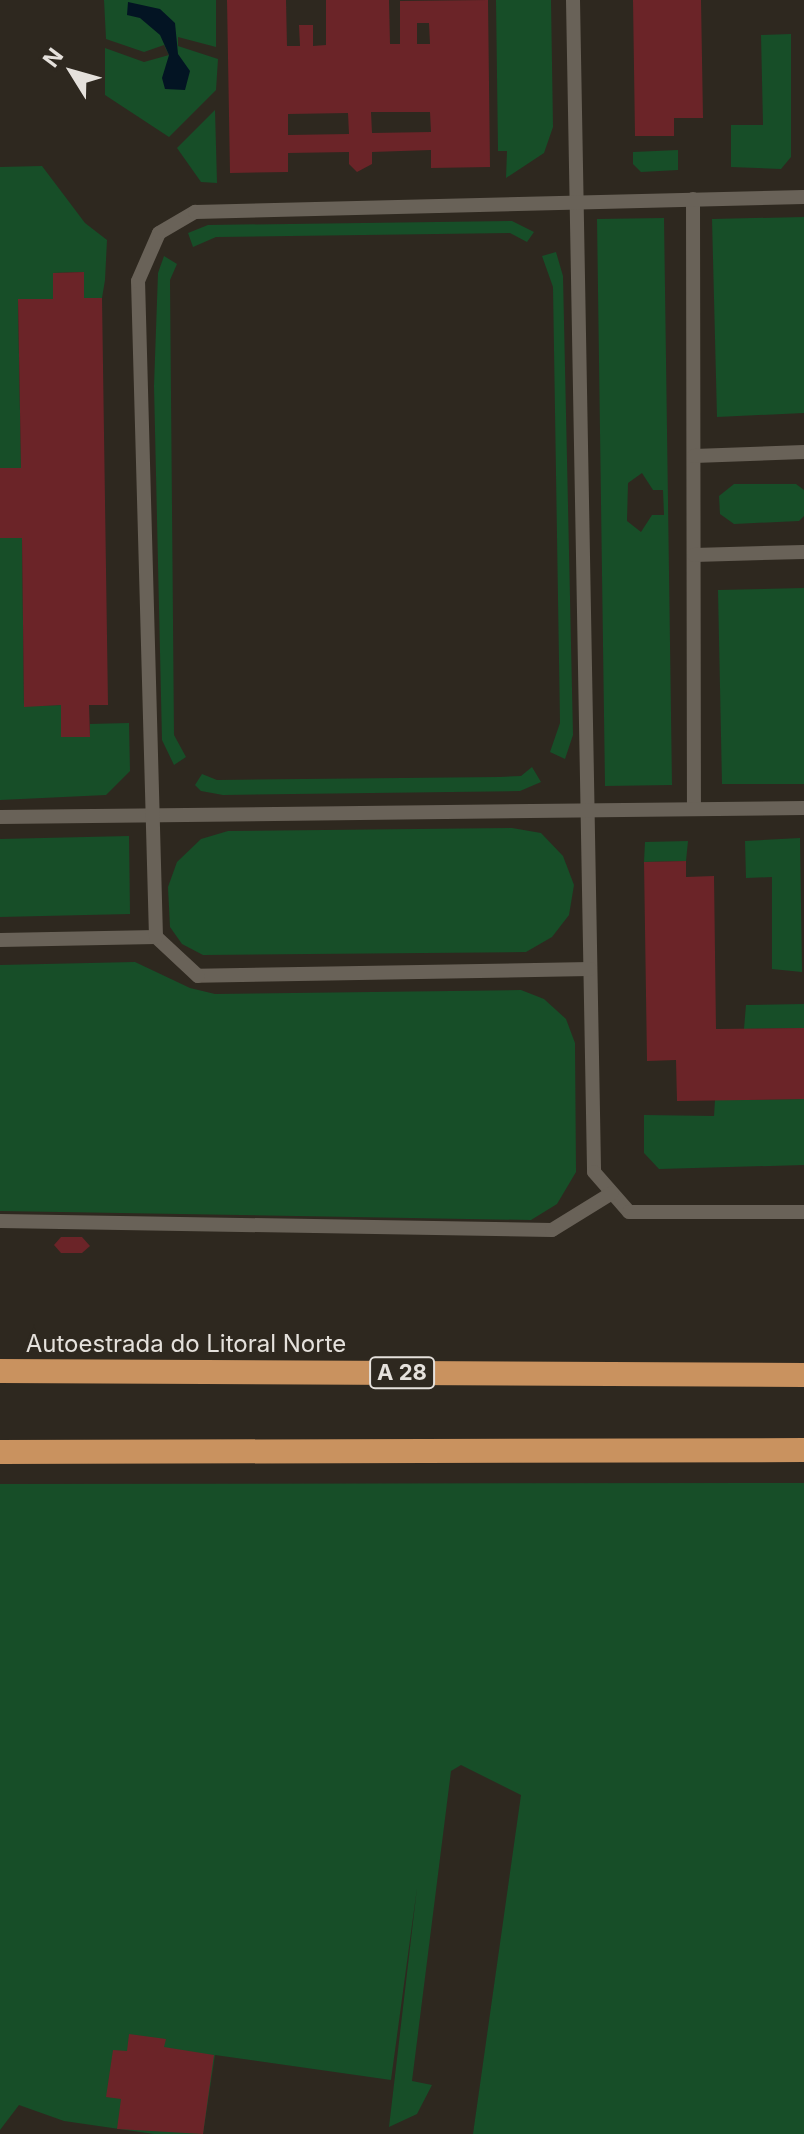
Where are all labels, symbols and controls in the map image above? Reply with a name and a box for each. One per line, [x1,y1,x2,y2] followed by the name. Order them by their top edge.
[32,32,112,112] north arrow
[37,43,68,72] text: N
[26,1330,346,1358] street label: Autoestrada do Litoral Norte
[368,1355,436,1391] road number: A 28

